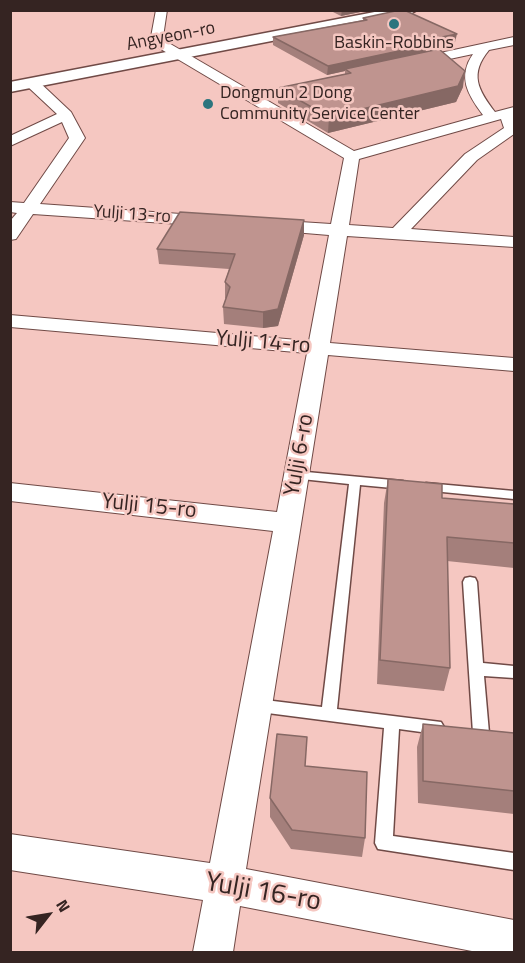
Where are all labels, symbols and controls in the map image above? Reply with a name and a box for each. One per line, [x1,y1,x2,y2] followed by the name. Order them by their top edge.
[387,17,401,31] marker: Baskin-Robbins
[125,18,217,56] street label: Angyeon-ro
[334,33,454,55] place label: Baskin-Robbins
[220,83,420,125] place label: Dongmun 2 Dong Community Service Center
[201,97,215,111] marker: Dongmun 2 Dong Community Service Center
[92,202,172,228] street label: Yulji 13-ro
[214,326,312,360] street label: Yulji 14-ro
[280,412,320,498] street label: Yulji 6-ro
[100,489,198,525] street label: Yulji 15-ro
[203,867,323,919] street label: Yulji 16-ro
[18,885,78,945] north arrow
[50,895,77,917] text: N

